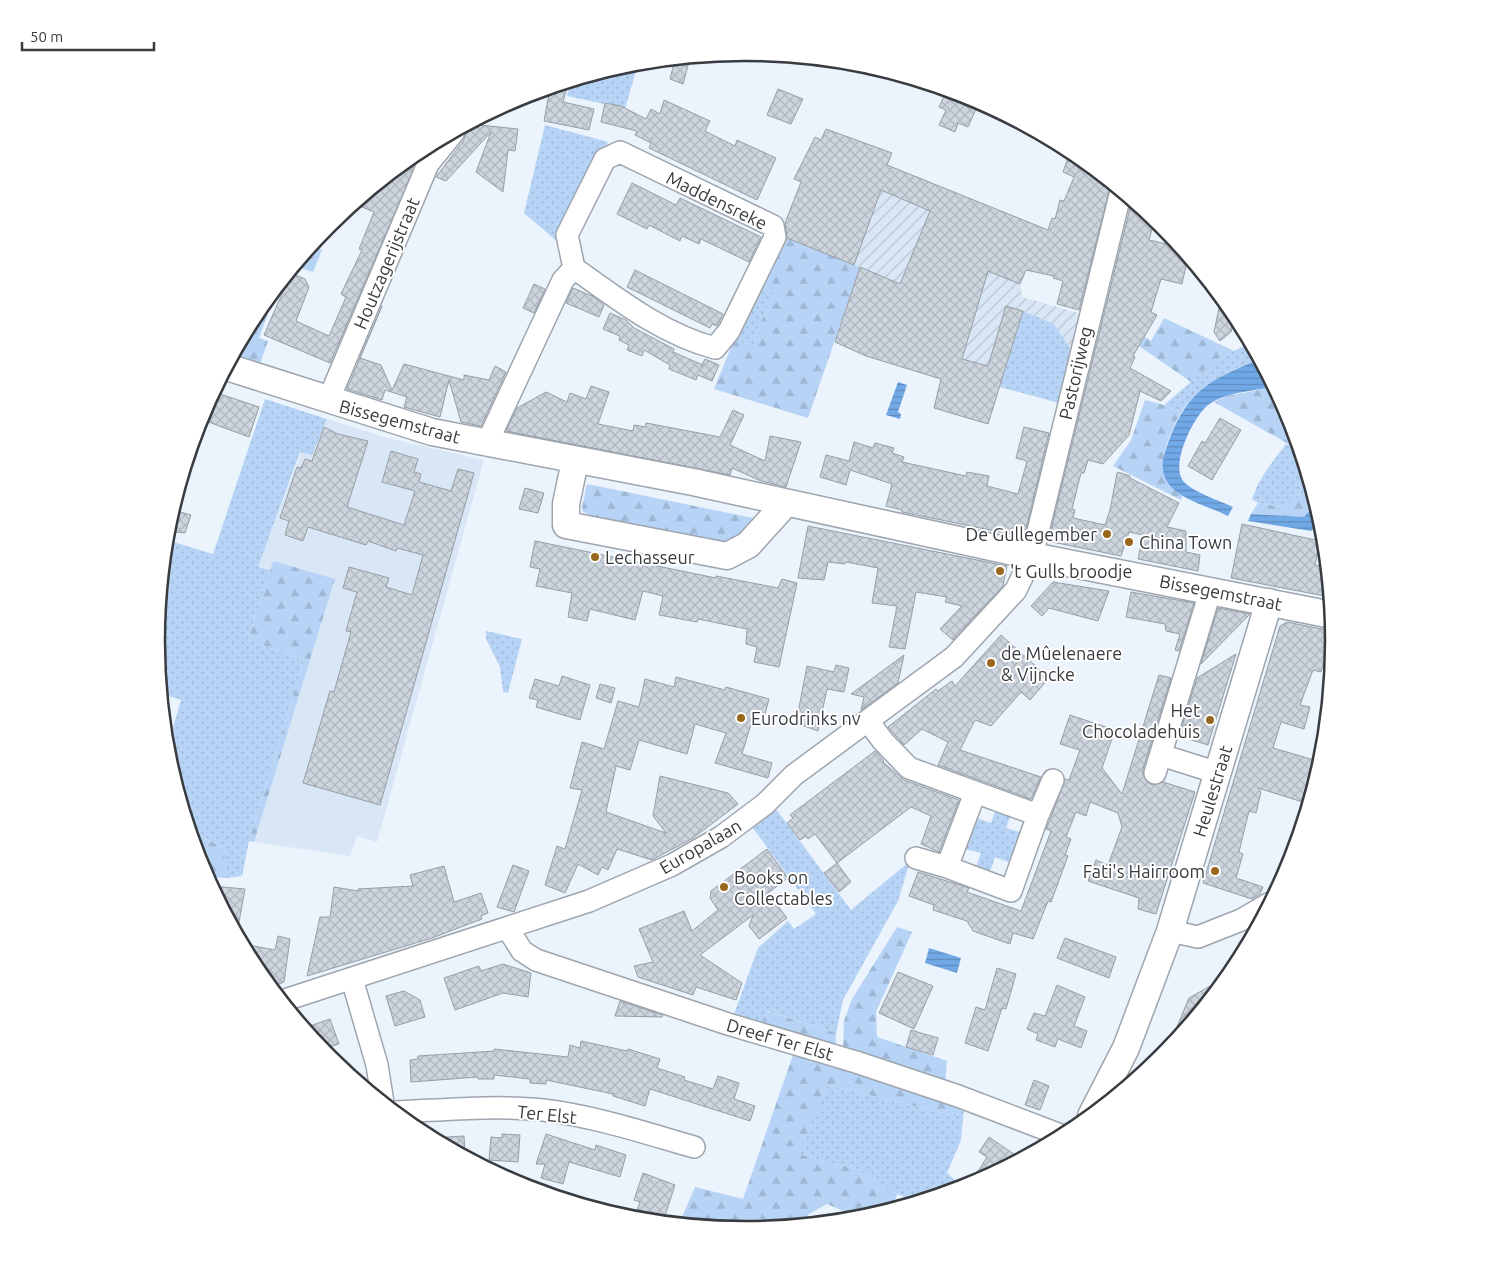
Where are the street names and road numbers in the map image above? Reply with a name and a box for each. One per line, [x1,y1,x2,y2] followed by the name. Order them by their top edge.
[663,167,771,233] street label: Maddensreke
[349,194,423,332] street label: Houtzagerijstraat
[1055,324,1095,422] street label: Pastorijweg
[337,395,463,447] street label: Bissegemstraat
[1158,570,1284,614] street label: Bissegemstraat
[1189,743,1235,839] street label: Heulestraat
[656,815,744,877] street label: Europalaan
[724,1014,836,1064] street label: Dreef Ter Elst
[516,1101,578,1127] street label: Ter Elst

